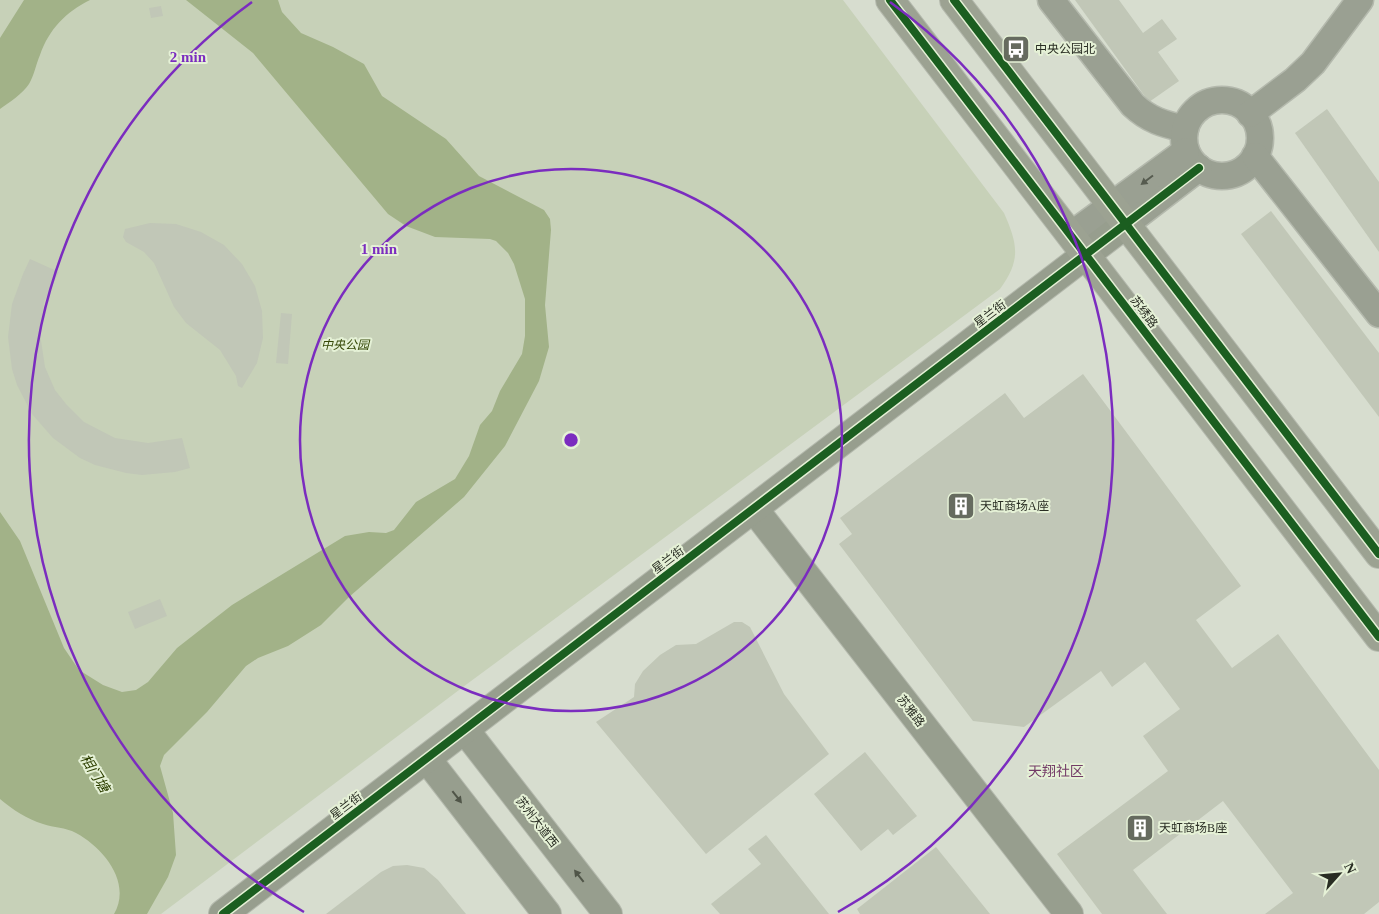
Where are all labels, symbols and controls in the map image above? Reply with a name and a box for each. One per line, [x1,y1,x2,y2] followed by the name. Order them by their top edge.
[1001,34,1031,64] bus stop icon: 中央公园北
[1035,42,1095,56] place label: 中央公园北
[170,49,207,65] text: 2 min
[1140,175,1154,185] one-way arrow
[361,241,398,257] text: 1 min
[1128,293,1160,331] street label: 苏绣路
[971,298,1009,330] street label: 星兰街
[321,338,371,352] park label: 中央公园
[562,431,580,449] centre of rings
[946,491,976,521] building icon: 天虹商场A座
[980,499,1049,513] place label: 天虹商场A座
[649,544,687,576] street label: 星兰街
[894,693,928,729] street label: 苏雅路
[77,751,113,797] water label: 相门塘
[1028,764,1084,779] district label: 天翔社区
[327,790,365,822] street label: 星兰街
[451,790,462,803] one-way arrow
[513,794,561,850] street label: 苏州大道西
[1125,813,1155,843] building icon: 天虹商场B座
[1159,821,1227,835] place label: 天虹商场B座
[1314,849,1364,899] north arrow
[1341,860,1359,876] text: N
[573,869,584,882] one-way arrow

